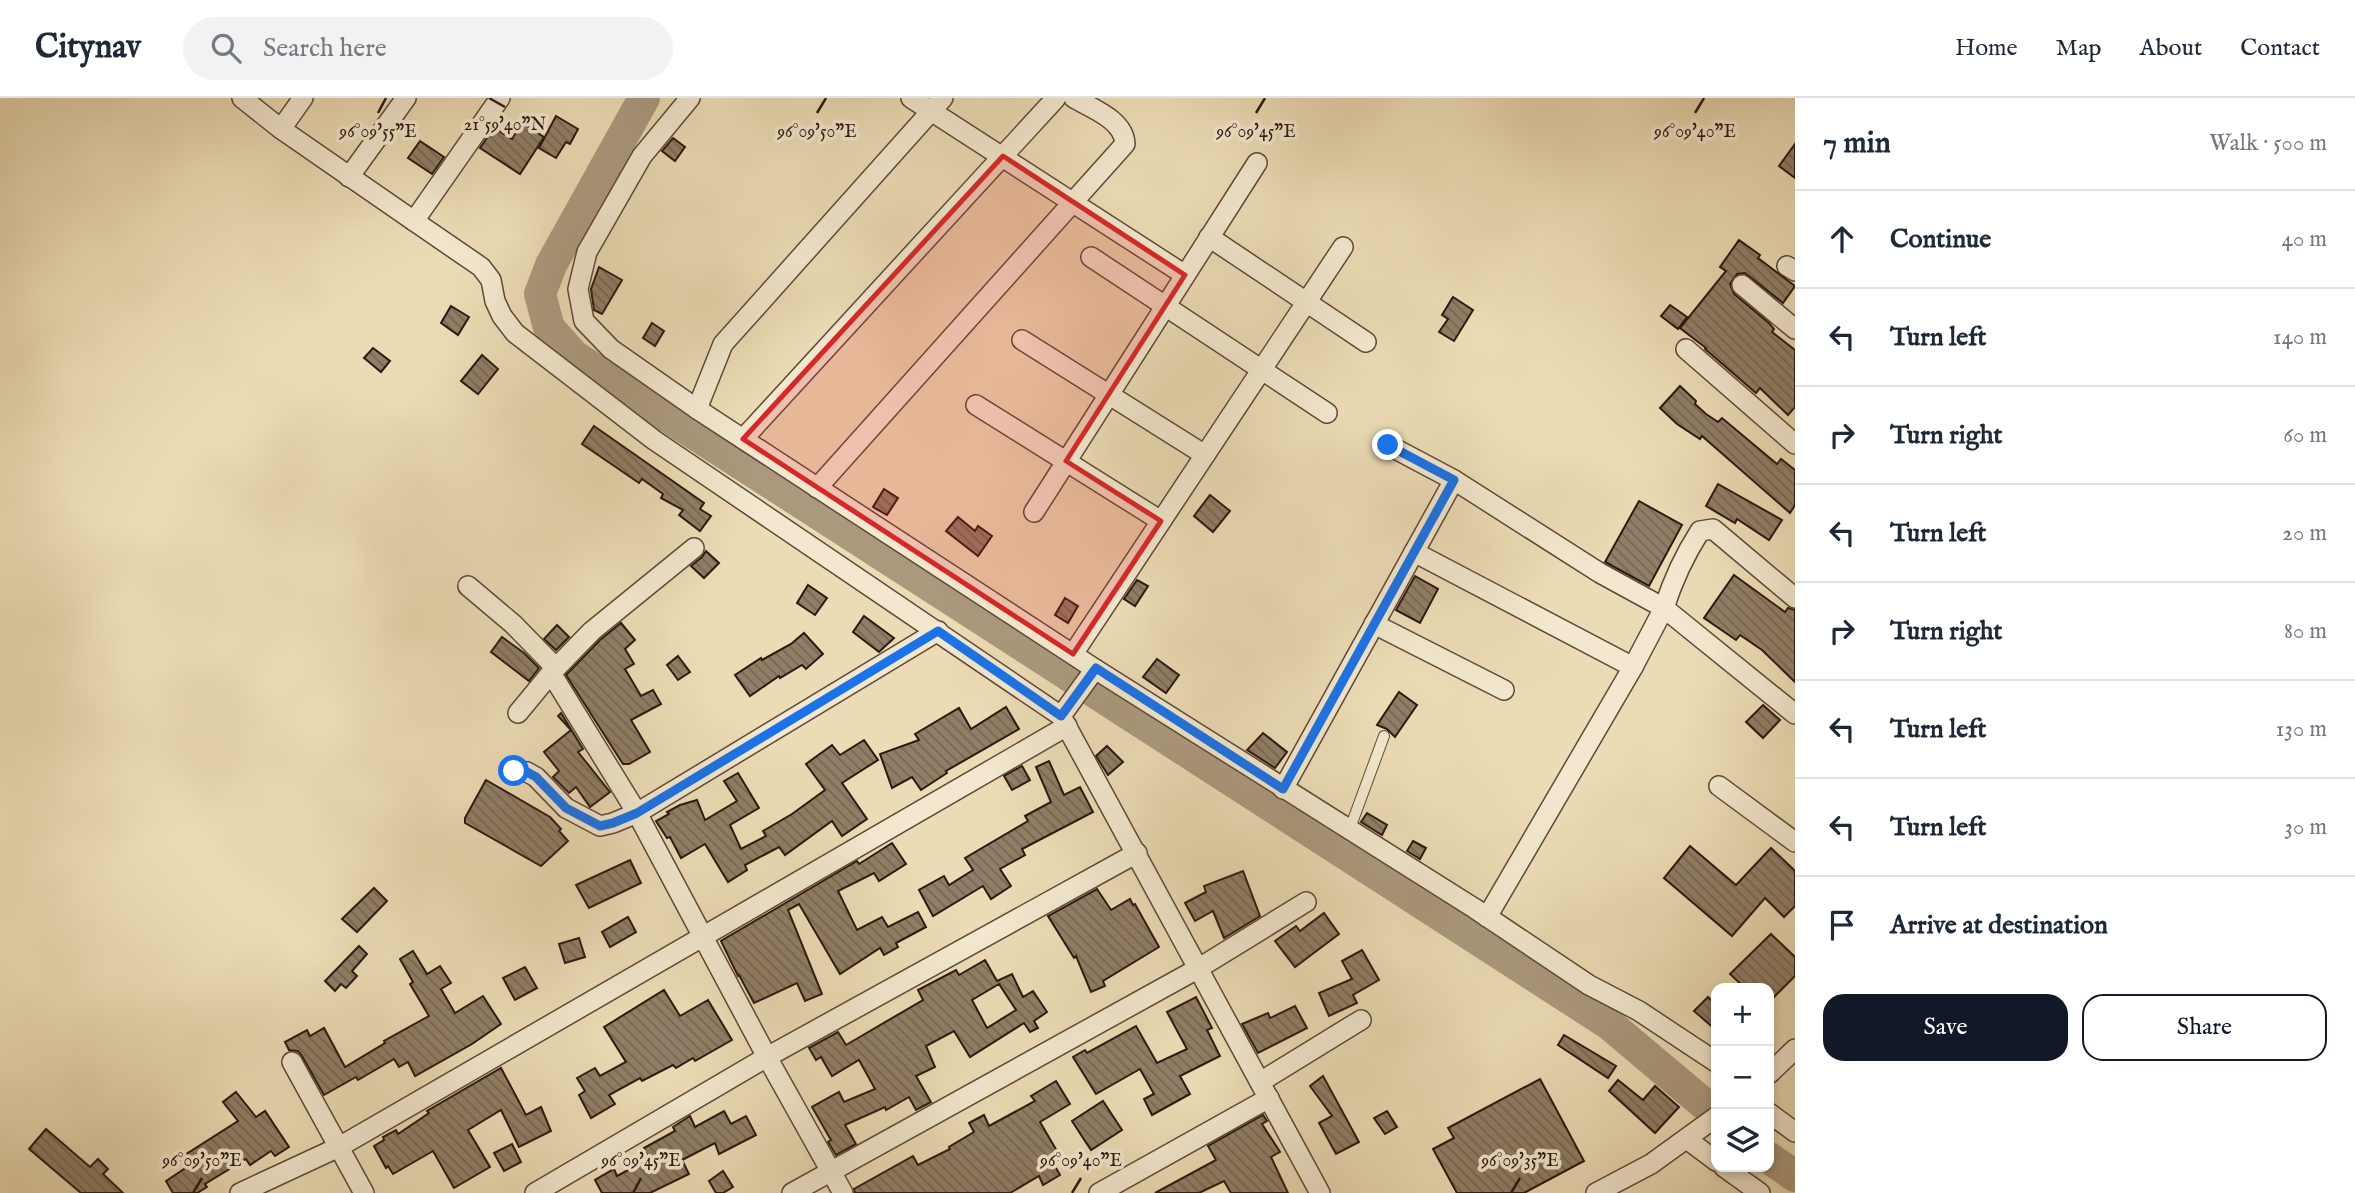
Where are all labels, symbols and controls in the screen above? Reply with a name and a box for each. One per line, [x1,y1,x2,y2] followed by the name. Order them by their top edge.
[183,17,673,80] search box
[35,27,141,69] text: Citynav
[207,29,245,67] icon: search
[263,32,387,65] text: Search here
[1955,33,2018,64] text: Home
[2056,33,2102,64] text: Map
[2140,33,2202,64] text: About
[2240,33,2320,64] text: Contact
[464,114,547,137] text: 21°59'40"N
[338,121,417,144] text: 96°09'55"E
[776,121,857,144] text: 96°09'50"E
[1215,121,1296,144] text: 96°09'45"E
[1653,121,1736,144] text: 96°09'40"E
[1823,125,1891,163] text: 7 min
[2209,129,2327,158] text: Walk · 500 m
[1823,220,1861,258] icon: ahead
[1890,223,1991,256] text: Continue
[2282,225,2327,254] text: 40 m
[1823,318,1861,356] icon: left
[1890,321,1987,354] text: Turn left
[2273,323,2327,352] text: 140 m
[1823,416,1861,454] icon: right
[1890,419,2003,452] text: Turn right
[2283,421,2327,450] text: 60 m
[1372,429,1403,460] route end
[1823,514,1861,552] icon: left
[1890,517,1987,550] text: Turn left
[2282,519,2327,548] text: 20 m
[1823,612,1861,650] icon: right
[1890,615,2003,648] text: Turn right
[2284,617,2327,646] text: 80 m
[1823,710,1861,748] icon: left
[1890,713,1987,746] text: Turn left
[2276,715,2327,744] text: 130 m
[498,755,529,786] route start
[1823,808,1861,846] icon: left
[1890,811,1987,844] text: Turn left
[2284,813,2327,842] text: 30 m
[1823,906,1861,944] icon: arrive
[1890,909,2108,942] text: Arrive at destination
[1711,983,1774,1172] map controls
[1711,983,1774,1046] button: +
[1823,994,2068,1061] button: Save
[2082,994,2327,1061] button: Share
[1711,1046,1774,1109] button: −
[1711,1109,1774,1172] button: layers
[161,1150,242,1173] text: 96°09'50"E
[600,1150,681,1173] text: 96°09'45"E
[1039,1150,1122,1173] text: 96°09'40"E
[1480,1150,1559,1173] text: 96°09'35"E

